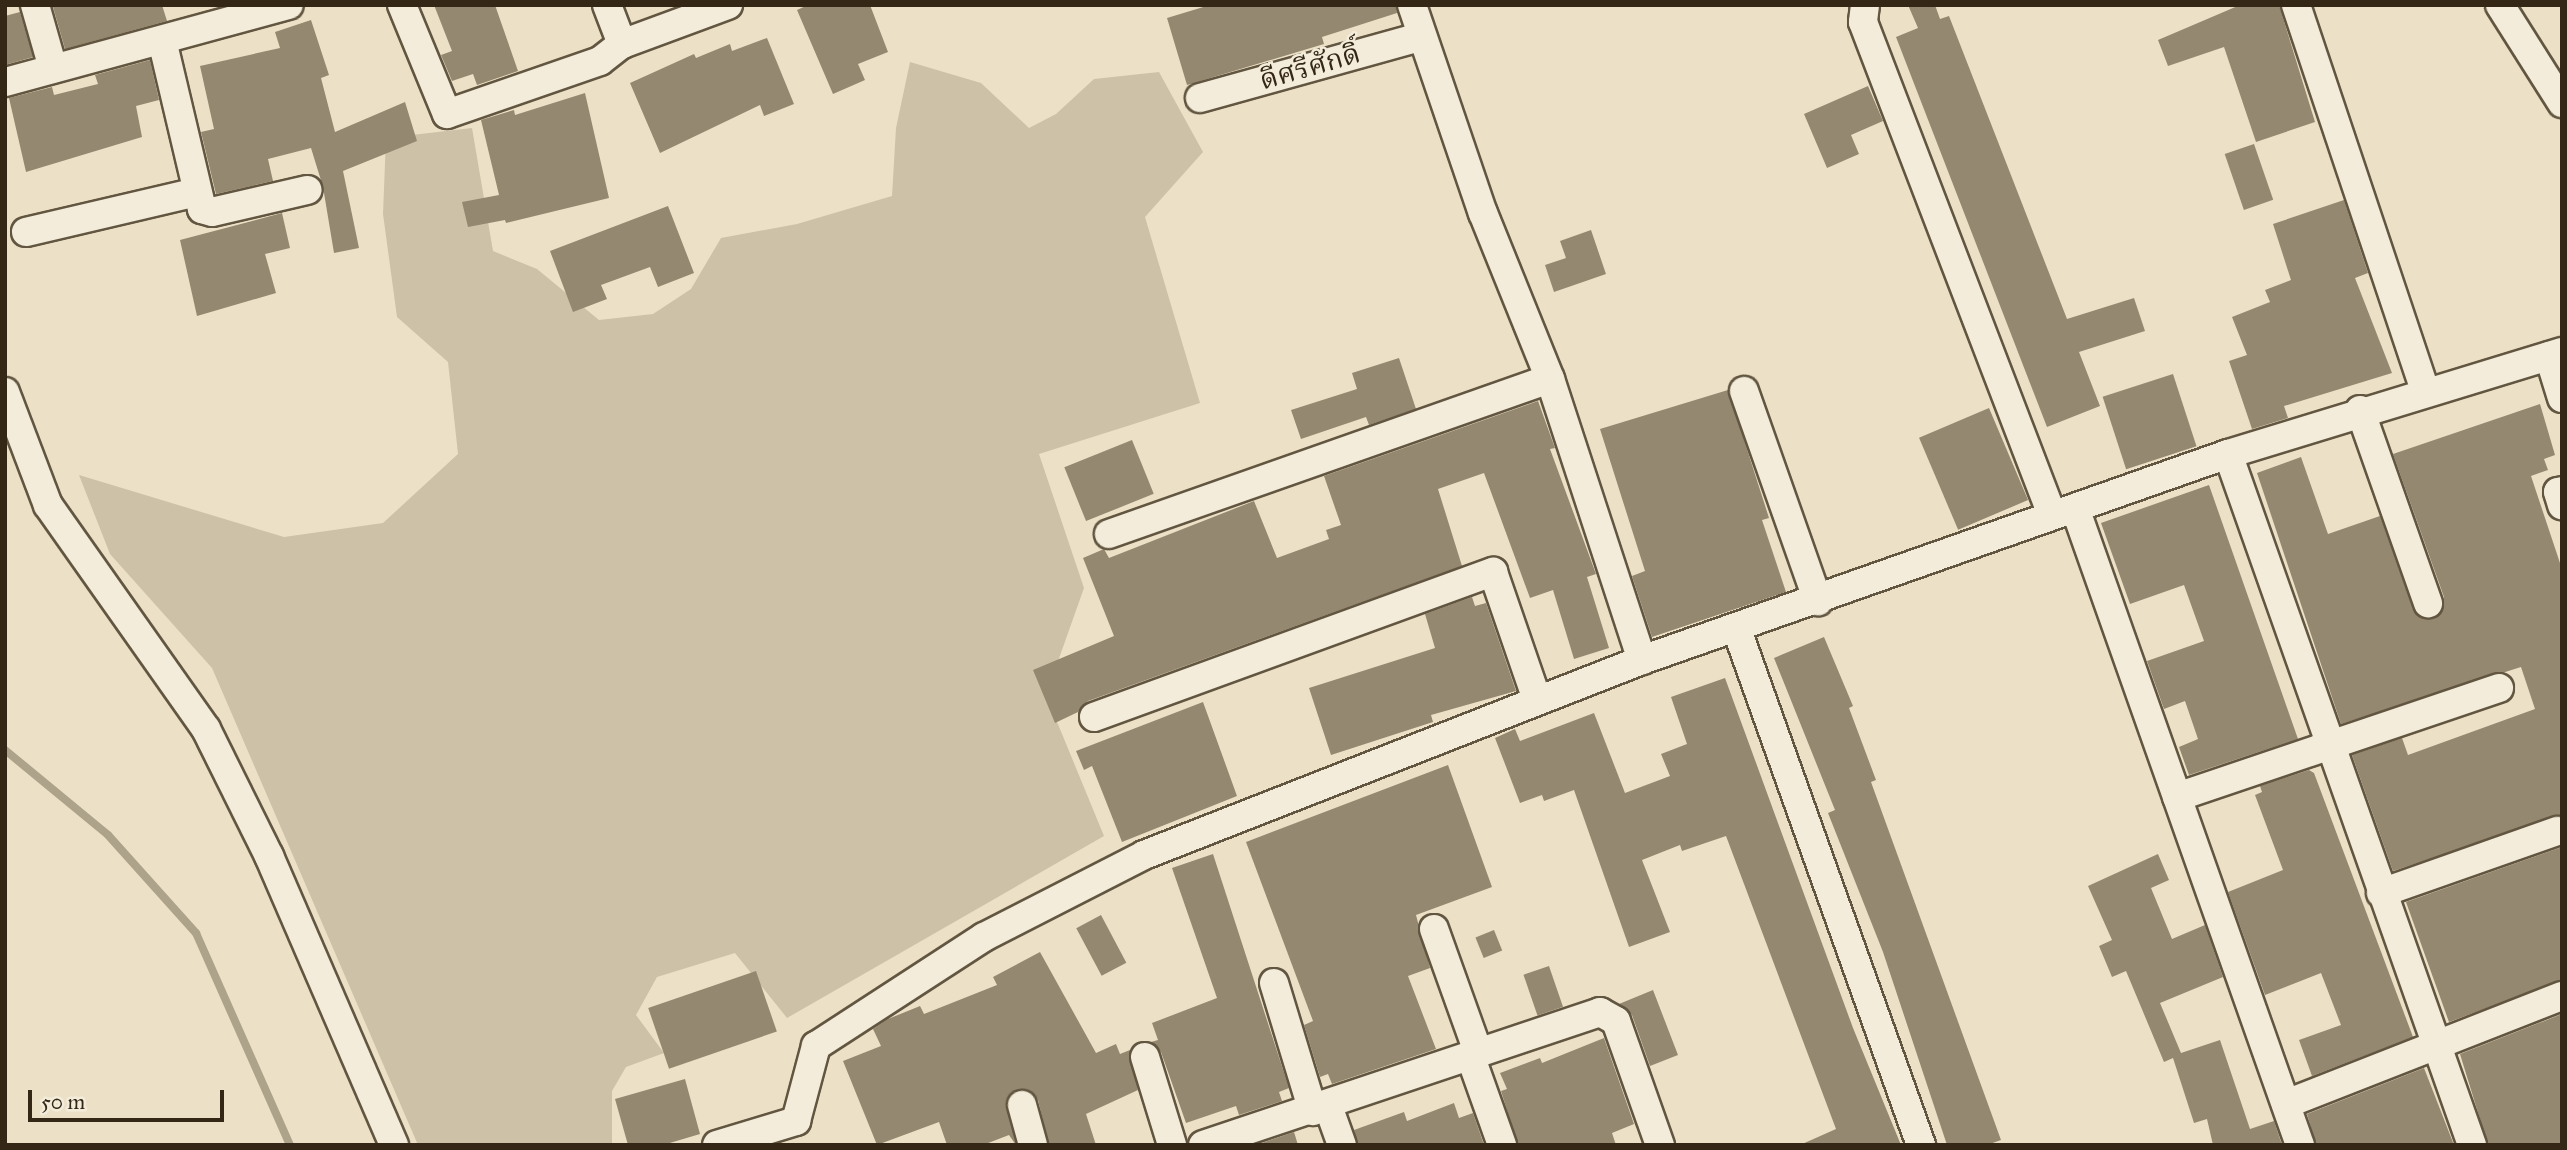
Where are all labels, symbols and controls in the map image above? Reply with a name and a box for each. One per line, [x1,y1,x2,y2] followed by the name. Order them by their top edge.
[1256,37,1364,97] street label: ดีศรีศักดิ์
[32,1076,228,1120] scale bar
[41,1089,85,1115] text: 50 m

